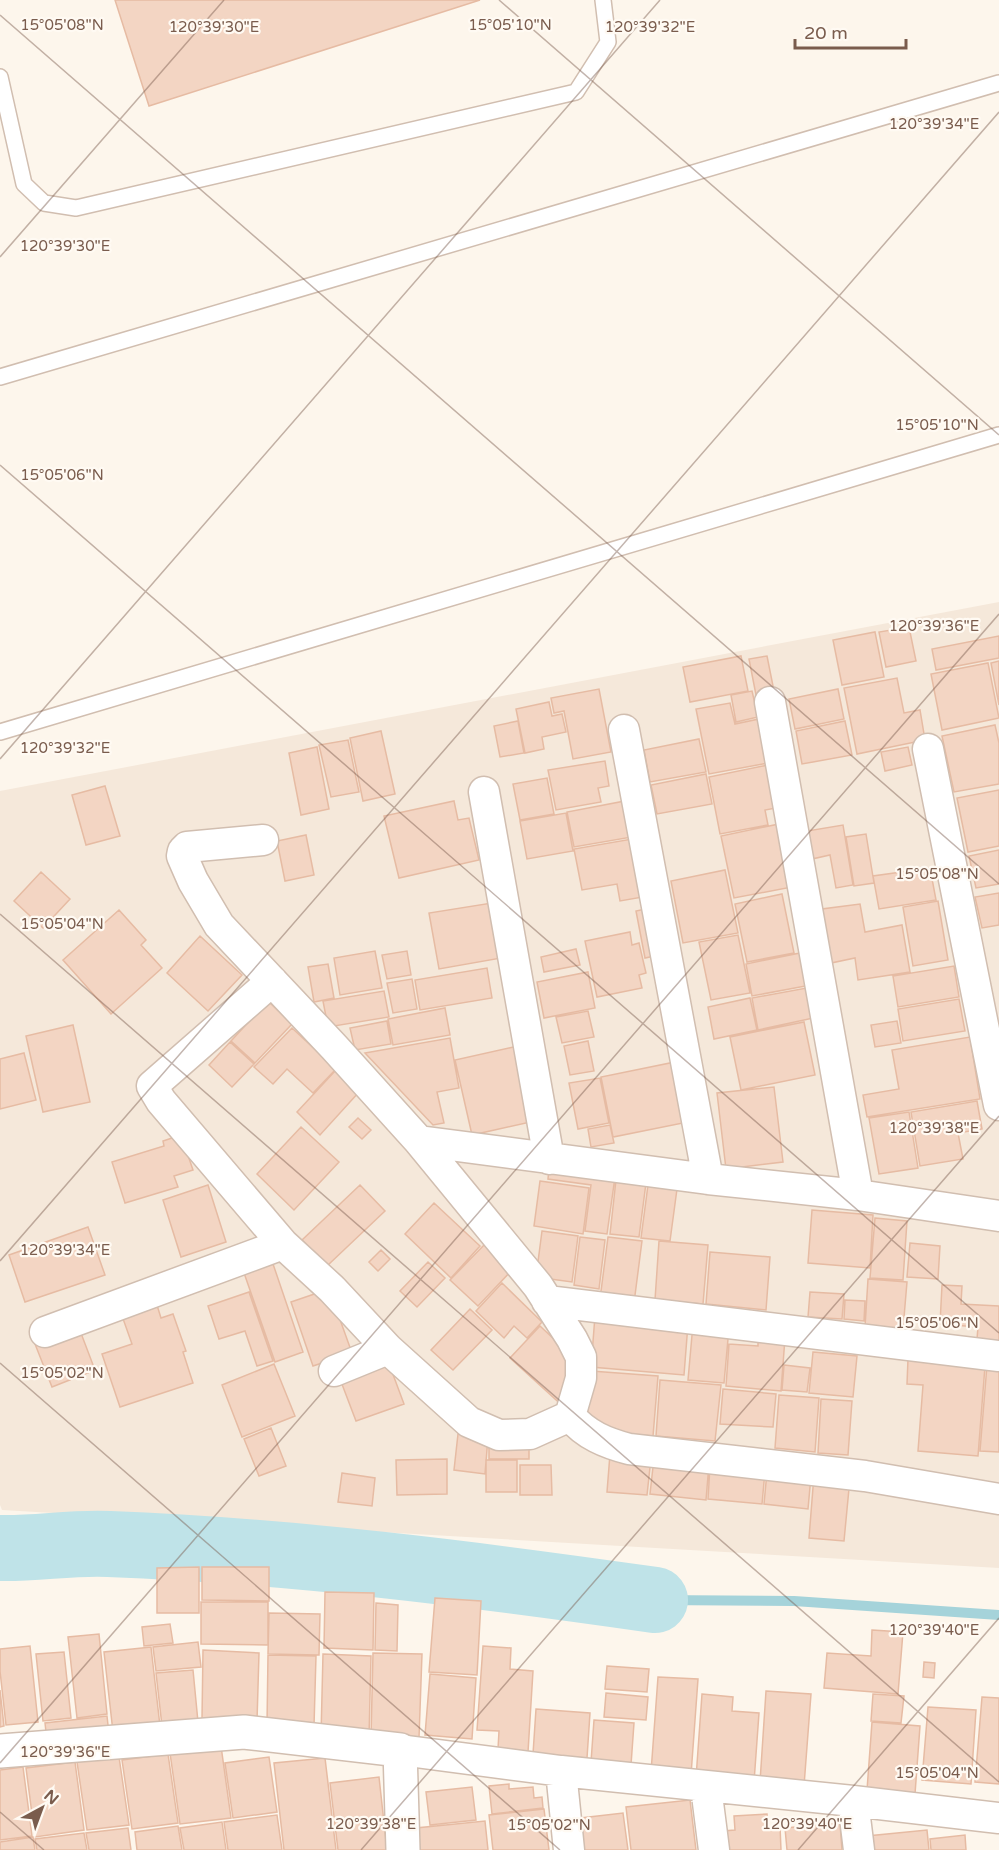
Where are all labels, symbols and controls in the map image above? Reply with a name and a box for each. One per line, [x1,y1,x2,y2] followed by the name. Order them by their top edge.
[795,12,906,50] scale bar
[20,16,104,34] text: 15°05'08"N
[468,16,552,34] text: 15°05'10"N
[169,18,259,36] text: 120°39'30"E
[605,18,695,36] text: 120°39'32"E
[804,22,848,44] text: 20 m
[889,115,979,133] text: 120°39'34"E
[20,237,110,255] text: 120°39'30"E
[895,416,979,434] text: 15°05'10"N
[20,466,104,484] text: 15°05'06"N
[889,617,979,635] text: 120°39'36"E
[20,739,110,757] text: 120°39'32"E
[895,865,979,883] text: 15°05'08"N
[20,915,104,933] text: 15°05'04"N
[889,1119,979,1137] text: 120°39'38"E
[20,1241,110,1259] text: 120°39'34"E
[895,1314,979,1332] text: 15°05'06"N
[20,1364,104,1382] text: 15°05'02"N
[889,1621,979,1639] text: 120°39'40"E
[20,1743,110,1761] text: 120°39'36"E
[895,1764,979,1782] text: 15°05'04"N
[12,1778,72,1838] north arrow
[40,1786,63,1809] text: N
[326,1815,416,1833] text: 120°39'38"E
[762,1815,852,1833] text: 120°39'40"E
[507,1816,591,1834] text: 15°05'02"N

